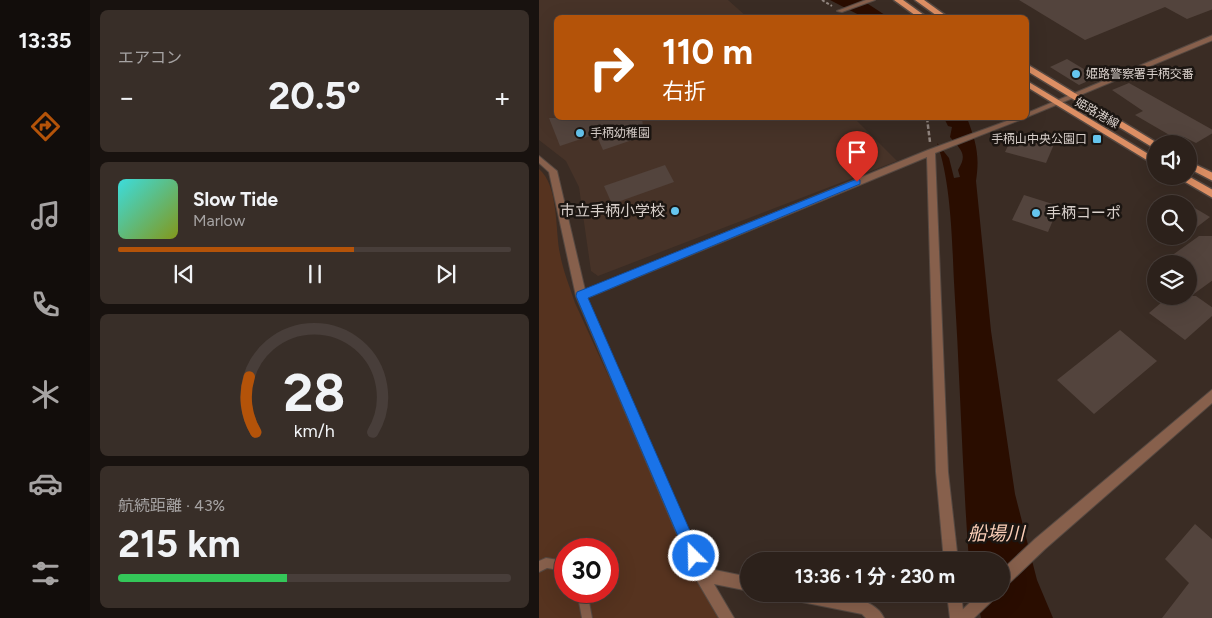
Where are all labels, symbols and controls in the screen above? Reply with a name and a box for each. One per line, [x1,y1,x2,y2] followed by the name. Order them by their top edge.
[18,27,72,54] text: 13:35
[662,31,753,73] text: 110 m
[579,35,644,100] icon: right
[118,48,182,67] text: エアコン
[1086,67,1194,81] place label: 姫路警察署手柄交番
[1070,68,1082,80] marker: 姫路警察署手柄交番
[268,73,361,119] text: 20.5°
[662,78,706,105] text: 右折
[118,80,135,114] text: −
[494,80,511,114] text: +
[1073,95,1121,131] street label: 姫路港線
[28,109,63,144] icon: directions
[590,126,650,140] place label: 手柄幼稚園
[574,127,586,139] marker: 手柄幼稚園
[836,131,878,182] pin
[991,132,1087,146] place label: 手柄山中央公園口
[1091,133,1103,145] marker: 手柄山中央公園口
[1147,135,1197,305] map controls
[1147,135,1197,185] button: sound
[843,138,871,166] icon: arrive
[193,188,278,211] text: Slow Tide
[1147,195,1197,245] button: search
[28,198,63,233] icon: music
[560,202,665,220] place label: 市立手柄小学校
[1046,204,1121,222] place label: 手柄コーポ
[669,205,681,217] marker: 市立手柄小学校
[1030,207,1042,219] marker: 手柄コーポ
[193,211,245,230] text: Marlow
[1147,255,1197,305] button: layers
[170,260,198,288] icon: previous
[301,260,329,288] icon: pause
[432,260,460,288] icon: next
[28,287,63,322] icon: phone
[284,362,345,424] text: 28
[28,377,63,412] icon: climate
[294,420,335,441] text: km/h
[28,466,63,501] icon: car
[118,496,225,515] text: 航続距離 · 43%
[118,521,241,567] text: 215 km
[967,522,1026,545] water label: 船場川
[667,529,719,581] position arrow
[554,538,619,603] speed limit sign: 30
[28,556,63,591] icon: filters
[795,565,955,588] text: 13:36 · 1 分 · 230 m

